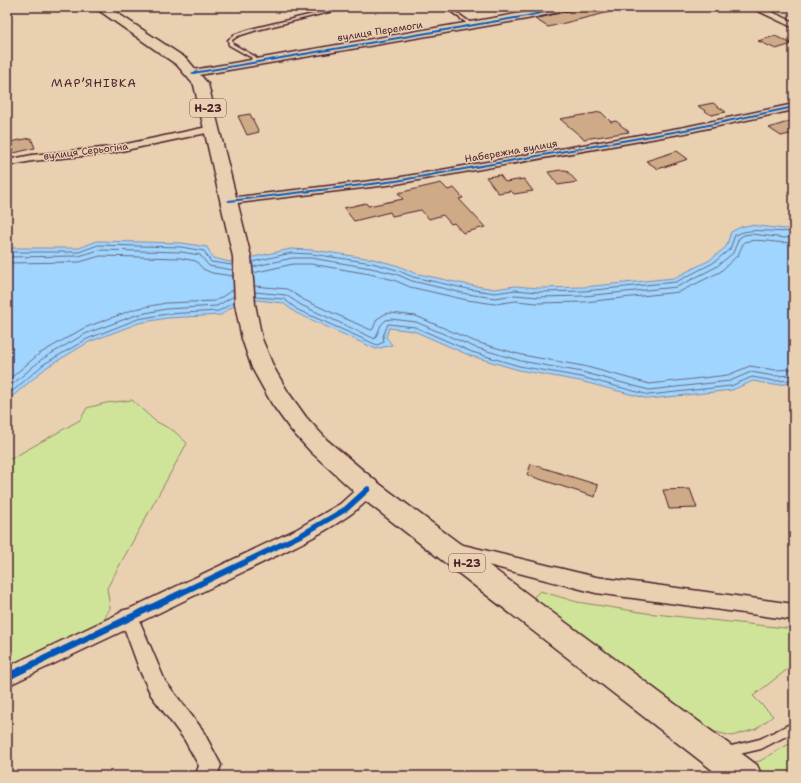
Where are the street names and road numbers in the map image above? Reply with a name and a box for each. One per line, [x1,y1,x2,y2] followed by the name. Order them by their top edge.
[336,18,424,44] street label: вулиця Перемоги
[190,99,226,117] road number: Н-23
[464,136,558,166] street label: Набережна вулиця
[43,139,130,163] street label: вулиця Серьогіна
[449,554,485,572] road number: Н-23

